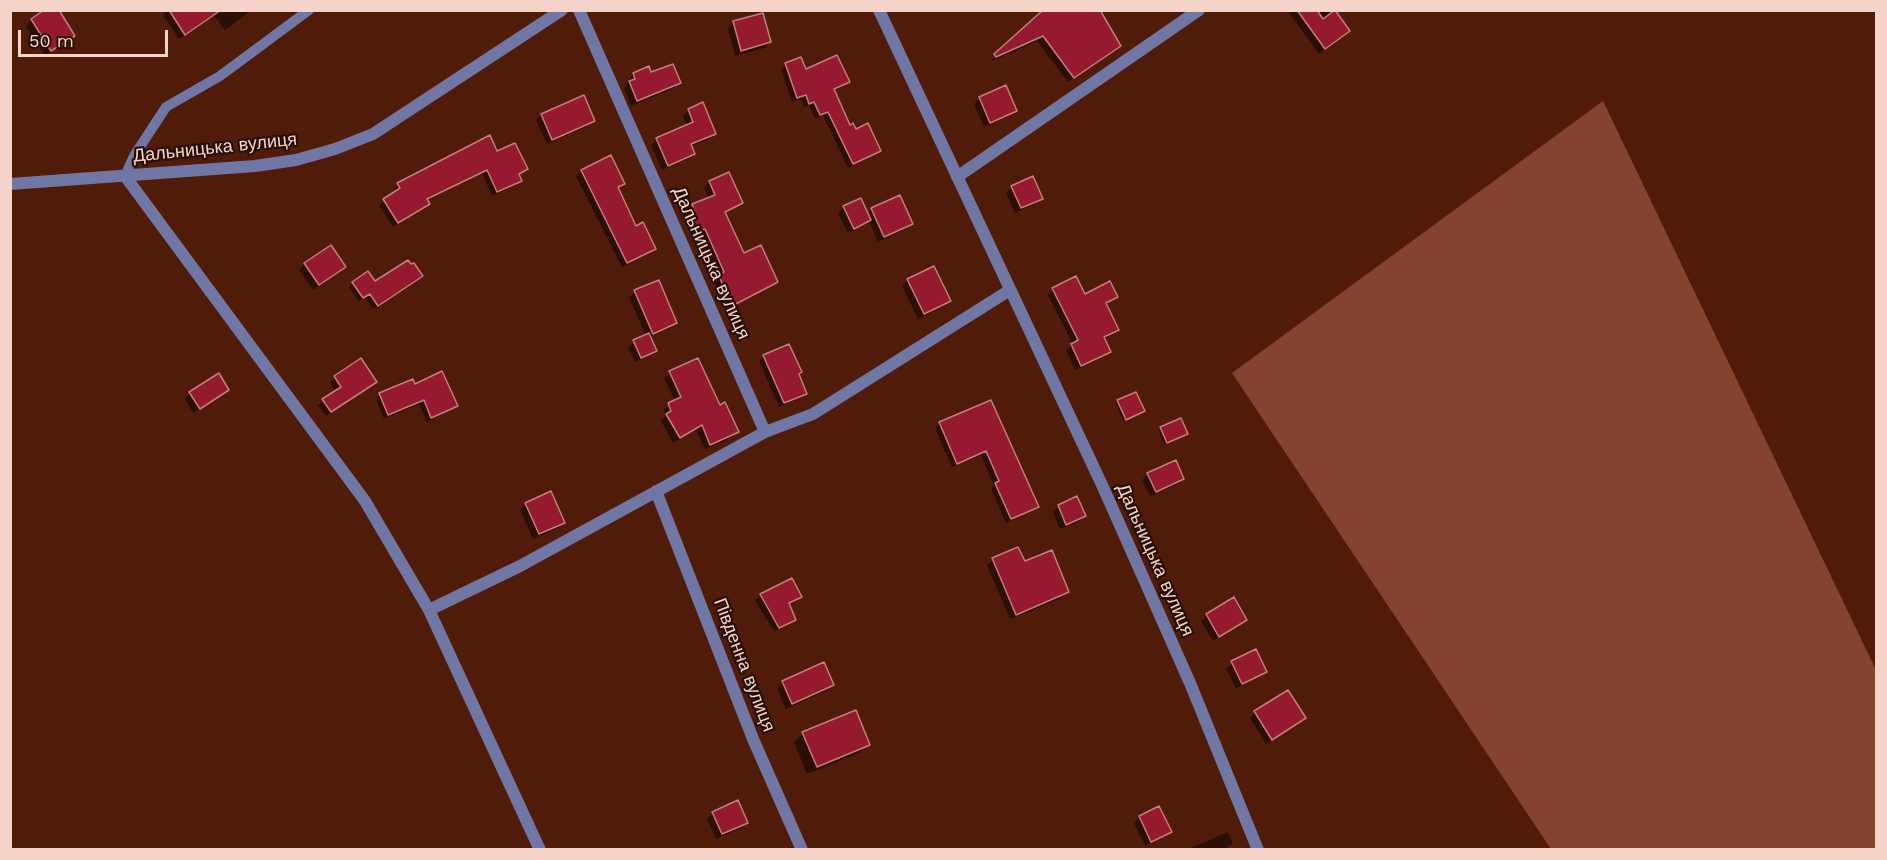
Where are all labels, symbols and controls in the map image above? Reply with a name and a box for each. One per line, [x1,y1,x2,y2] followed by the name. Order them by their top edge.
[21,18,171,56] scale bar
[29,30,74,51] text: 50 m
[132,129,298,167] street label: Дальницька вулиця
[668,183,754,343] street label: Дальницька вулиця
[1112,480,1198,640] street label: Дальницька вулиця
[709,595,779,735] street label: Південна вулиця

